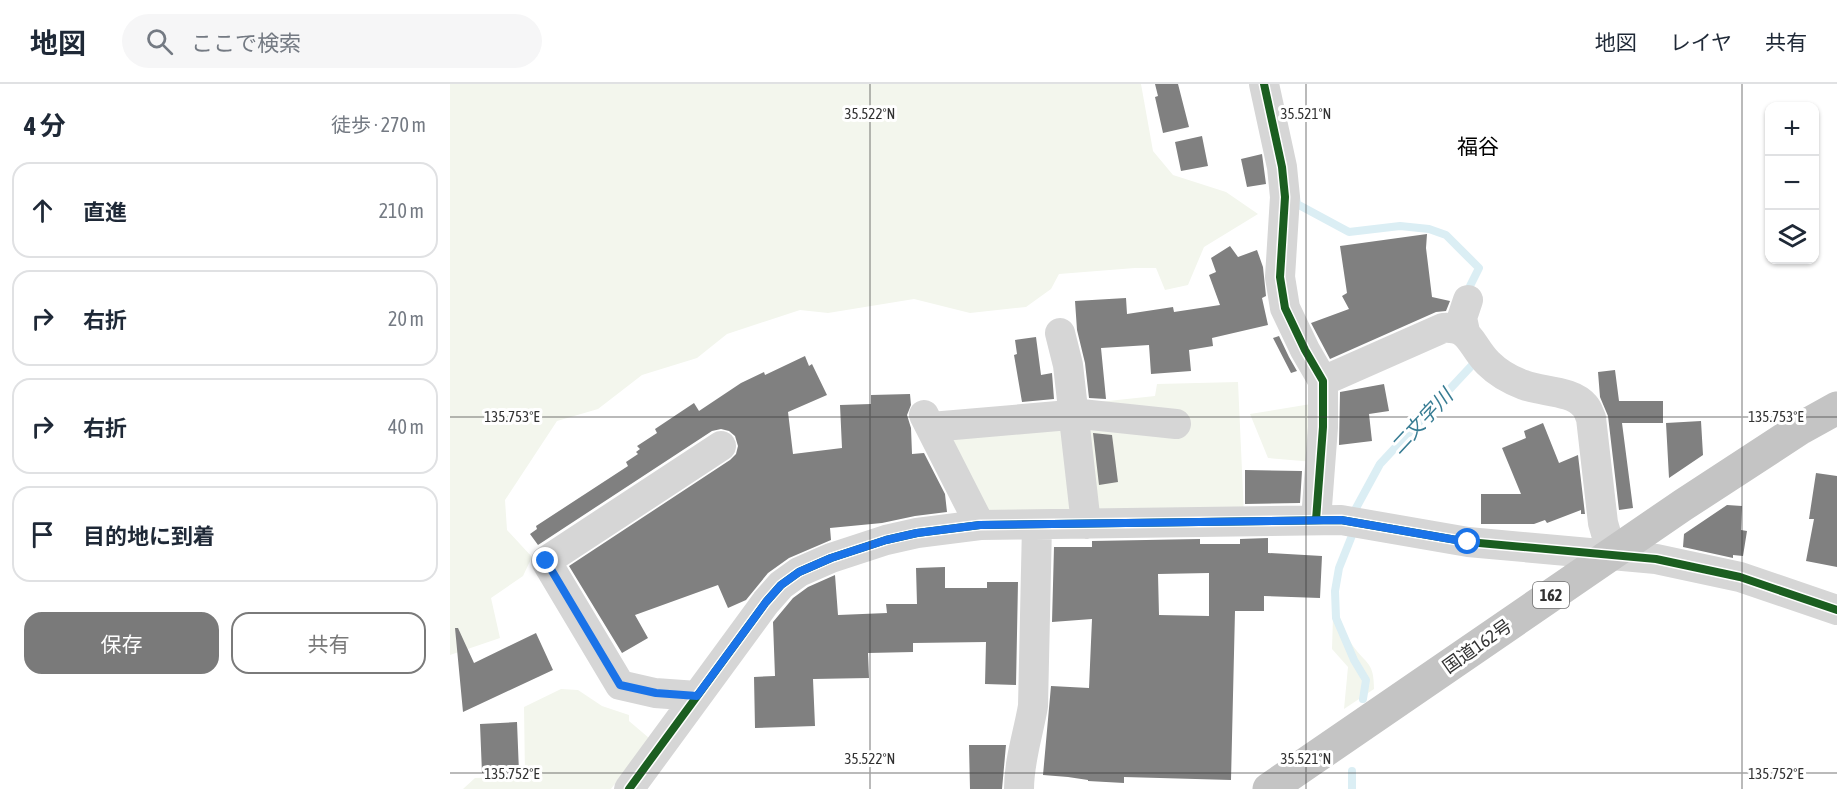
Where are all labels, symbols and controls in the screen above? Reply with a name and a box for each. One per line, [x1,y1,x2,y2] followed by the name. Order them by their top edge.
[122,14,542,68] search box
[143,25,176,58] icon: search
[30,27,86,59] text: 地図
[191,30,301,56] text: ここで検索
[1595,30,1637,54] text: 地図
[1670,30,1732,54] text: レイヤ
[1765,30,1807,54] text: 共有
[1765,102,1819,264] map controls
[1765,102,1819,156] button: +
[845,105,895,122] text: 35.522°N
[1281,105,1331,122] text: 35.521°N
[24,111,66,141] text: 4 分
[331,113,426,136] text: 徒歩 · 270 m
[1457,134,1499,158] district label: 福谷
[1765,156,1819,210] button: −
[26,194,59,227] icon: ahead
[83,199,127,225] text: 直進
[379,199,424,222] text: 210 m
[1765,210,1819,264] button: layers
[26,302,59,335] icon: right
[83,307,127,333] text: 右折
[388,307,424,330] text: 20 m
[1385,382,1458,458] water label: 二文字川
[484,408,540,425] text: 135.753°E
[1748,408,1804,425] text: 135.753°E
[26,410,59,443] icon: right
[83,415,127,441] text: 右折
[388,415,424,438] text: 40 m
[26,518,59,551] icon: arrive
[83,523,215,549] text: 目的地に到着
[1454,528,1480,554] route start
[532,547,558,573] route end
[1533,582,1569,608] road number: 162
[24,612,219,674] button: 保存
[231,612,426,674] button: 共有
[1438,615,1516,677] street label: 国道162号
[845,750,895,767] text: 35.522°N
[1281,750,1331,767] text: 35.521°N
[484,765,540,782] text: 135.752°E
[1748,765,1804,782] text: 135.752°E

